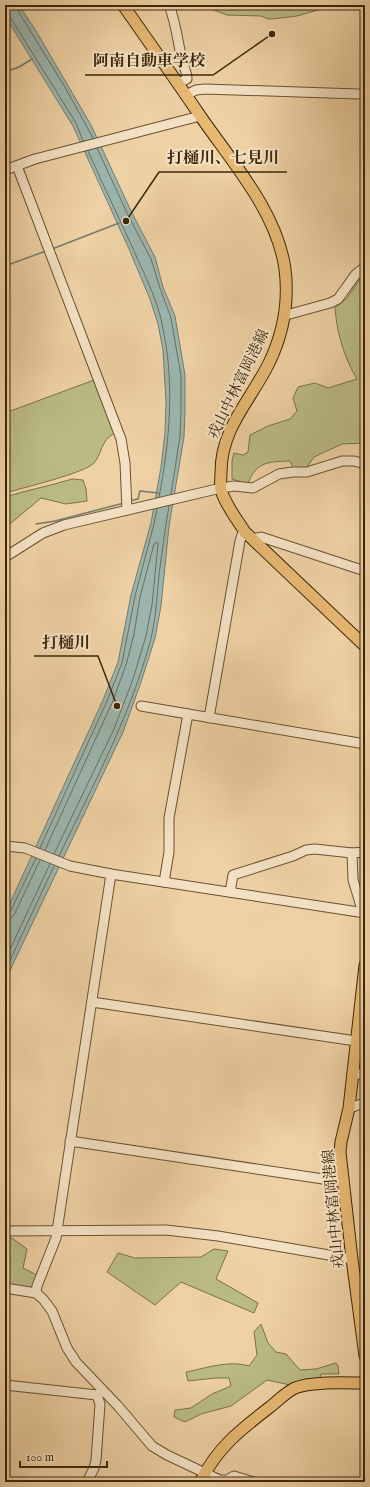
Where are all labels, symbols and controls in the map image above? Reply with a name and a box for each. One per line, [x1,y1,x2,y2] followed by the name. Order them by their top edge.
[85,47,213,75] callout: 阿南自動車学校
[93,52,206,72] text: 阿南自動車学校
[159,144,287,172] callout: 打樋川、七見川
[167,149,279,169] text: 打樋川、七見川
[204,326,273,442] street label: 戎山中林富岡港線
[34,628,98,656] callout: 打樋川
[42,634,90,654] text: 打樋川
[319,1148,348,1270] street label: 戎山中林富岡港線
[20,1443,107,1469] scale bar
[26,1450,54,1465] text: 100 m

